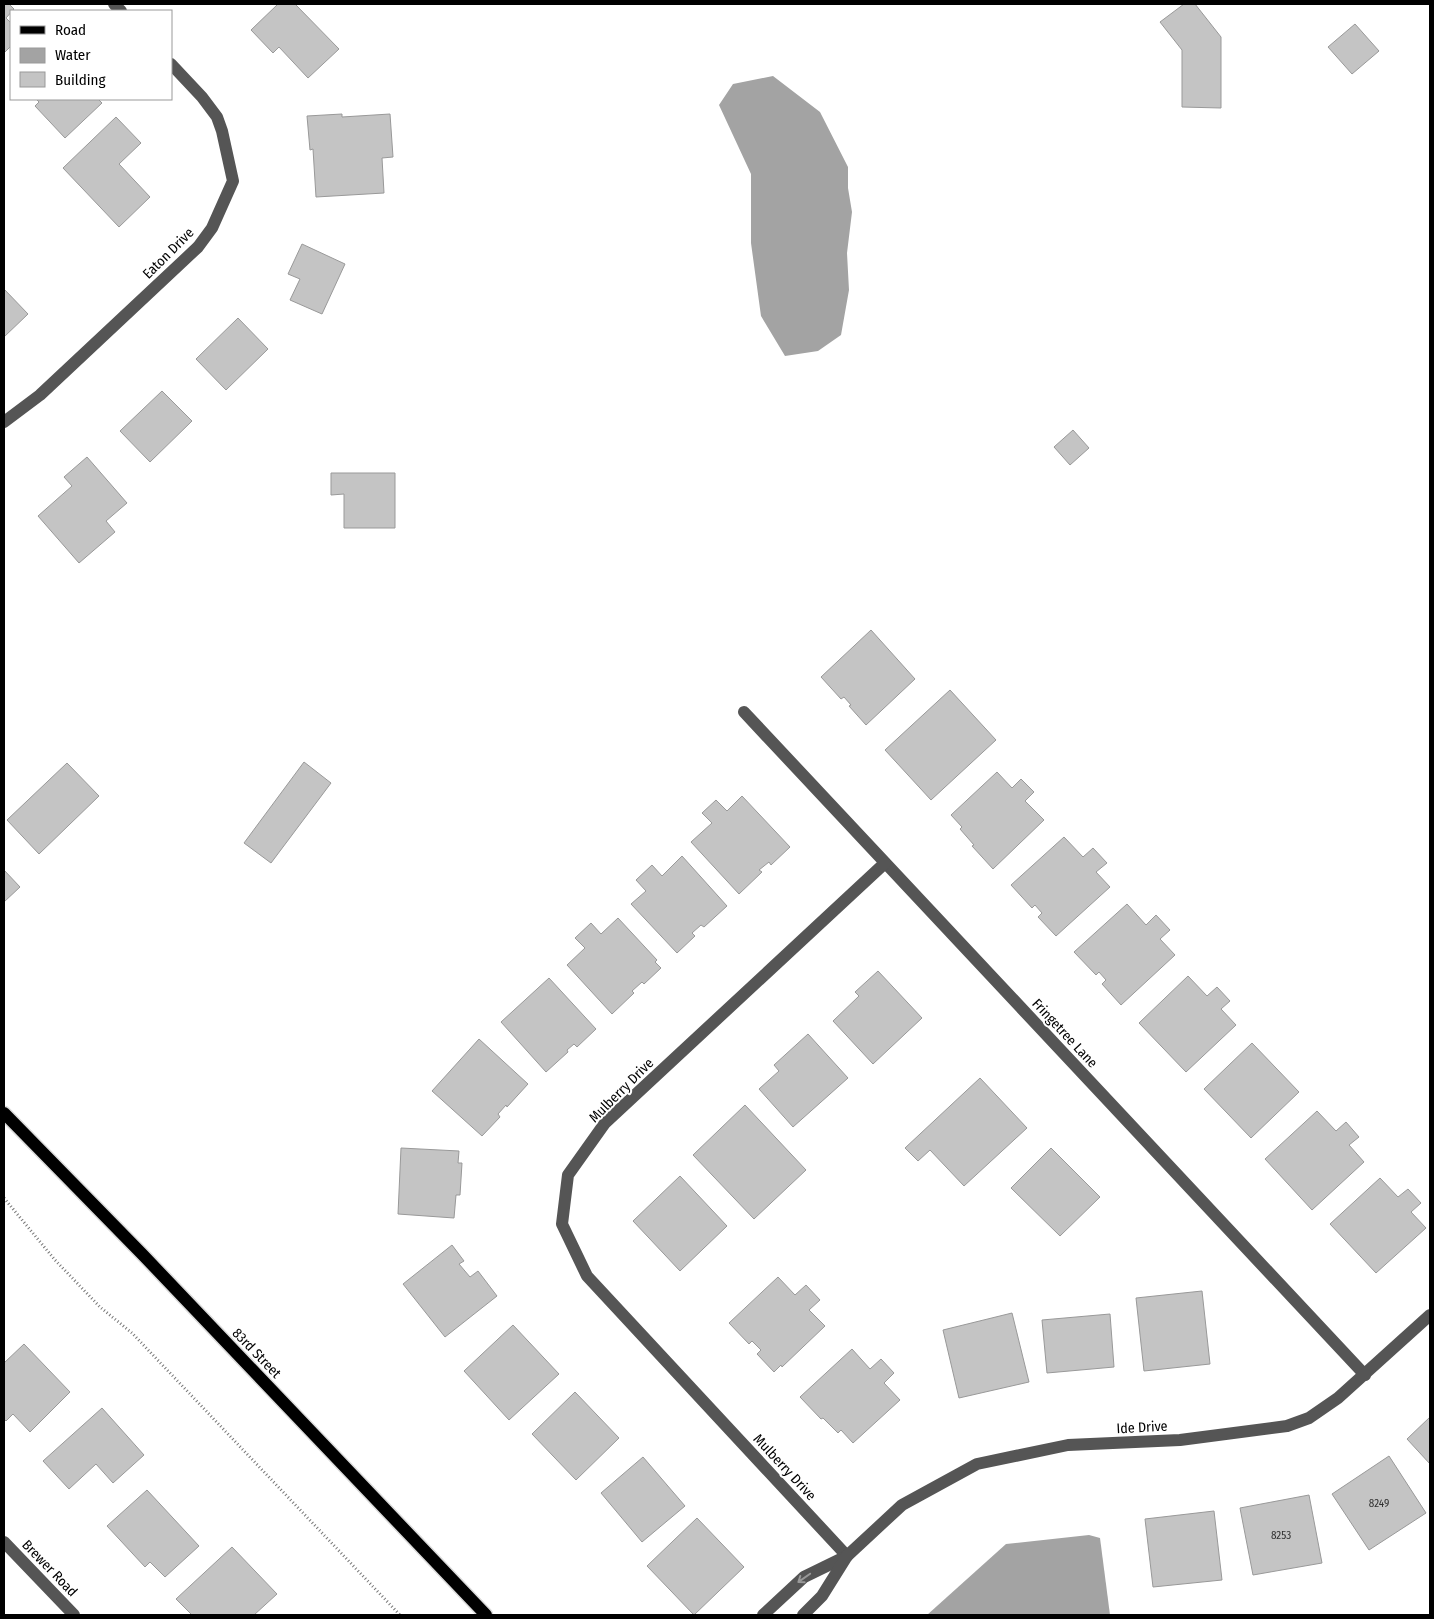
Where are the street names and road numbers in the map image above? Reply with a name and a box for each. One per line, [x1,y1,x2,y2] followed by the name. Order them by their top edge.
[139,224,198,282] street label: Eaton Drive
[1028,995,1101,1071] street label: Fringetree Lane
[586,1054,657,1126] street label: Mulberry Drive
[229,1325,285,1382] street label: 83rd Street
[1116,1418,1168,1437] street label: Ide Drive
[750,1431,820,1504] street label: Mulberry Drive
[18,1536,81,1600] street label: Brewer Road

